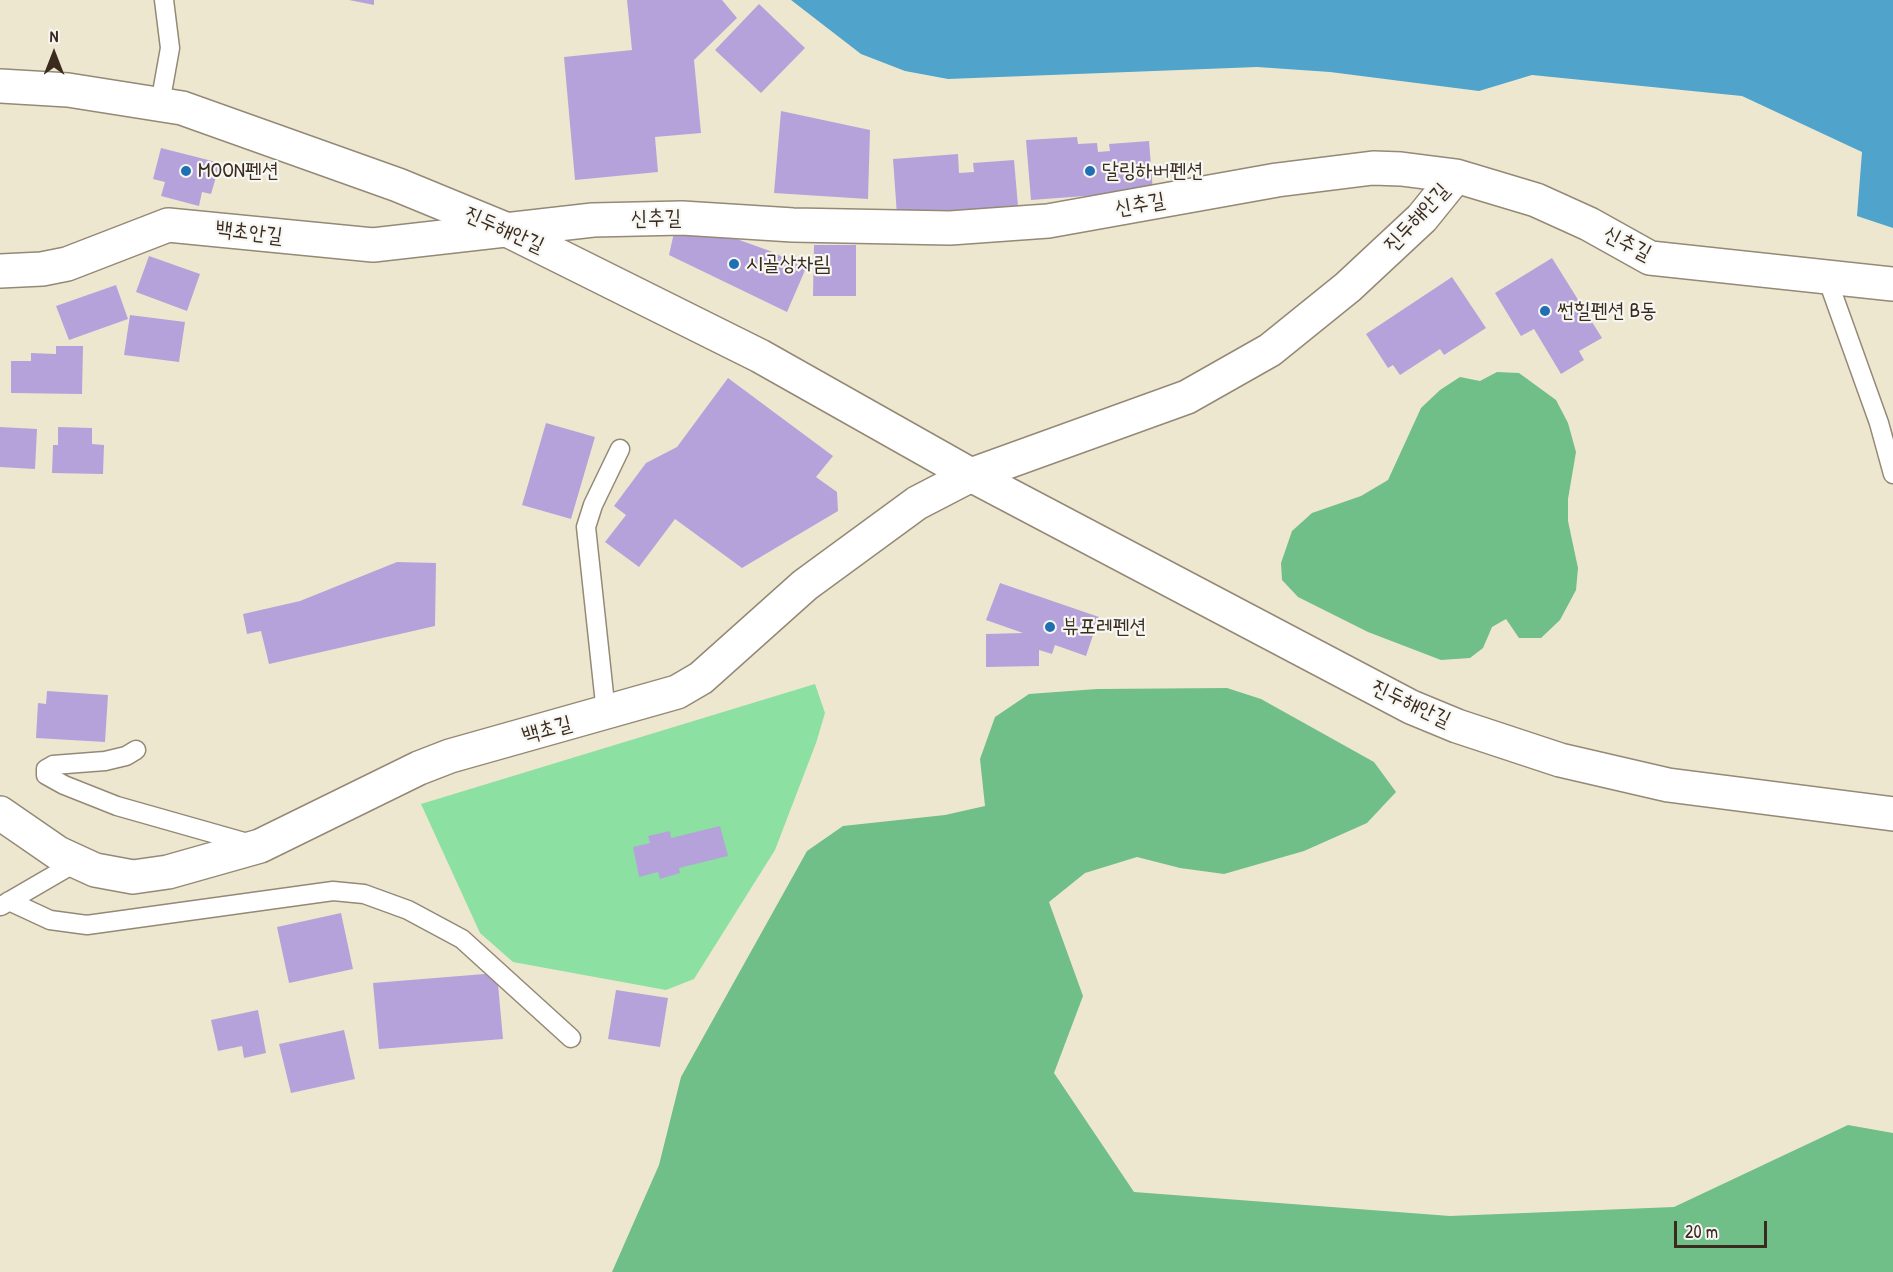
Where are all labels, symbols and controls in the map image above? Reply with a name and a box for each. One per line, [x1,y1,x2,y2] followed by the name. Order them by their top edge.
[24,24,84,84] north arrow
[50,25,58,47] text: N
[198,158,279,184] place label: MOON펜션
[1102,158,1203,184] place label: 달링하버펜션
[179,164,193,178] marker: MOON펜션
[1083,164,1097,178] marker: 달링하버펜션
[1379,179,1455,257] street label: 진두해안길
[1113,188,1167,222] street label: 신추길
[460,201,548,259] street label: 진두해안길
[630,206,682,232] street label: 신추길
[214,216,284,250] street label: 백초안길
[1599,221,1655,267] street label: 신추길
[746,251,830,277] place label: 시골상차림
[727,257,741,271] marker: 시골상차림
[1557,298,1657,324] place label: 썬힐펜션 B동
[1538,304,1552,318] marker: 썬힐펜션 B동
[1062,614,1146,640] place label: 뷰포레펜션
[1043,620,1057,634] marker: 뷰포레펜션
[1367,675,1455,733] street label: 진두해안길
[519,711,575,749] street label: 백초길
[1677,1209,1770,1247] scale bar
[1685,1219,1718,1244] text: 20 m

